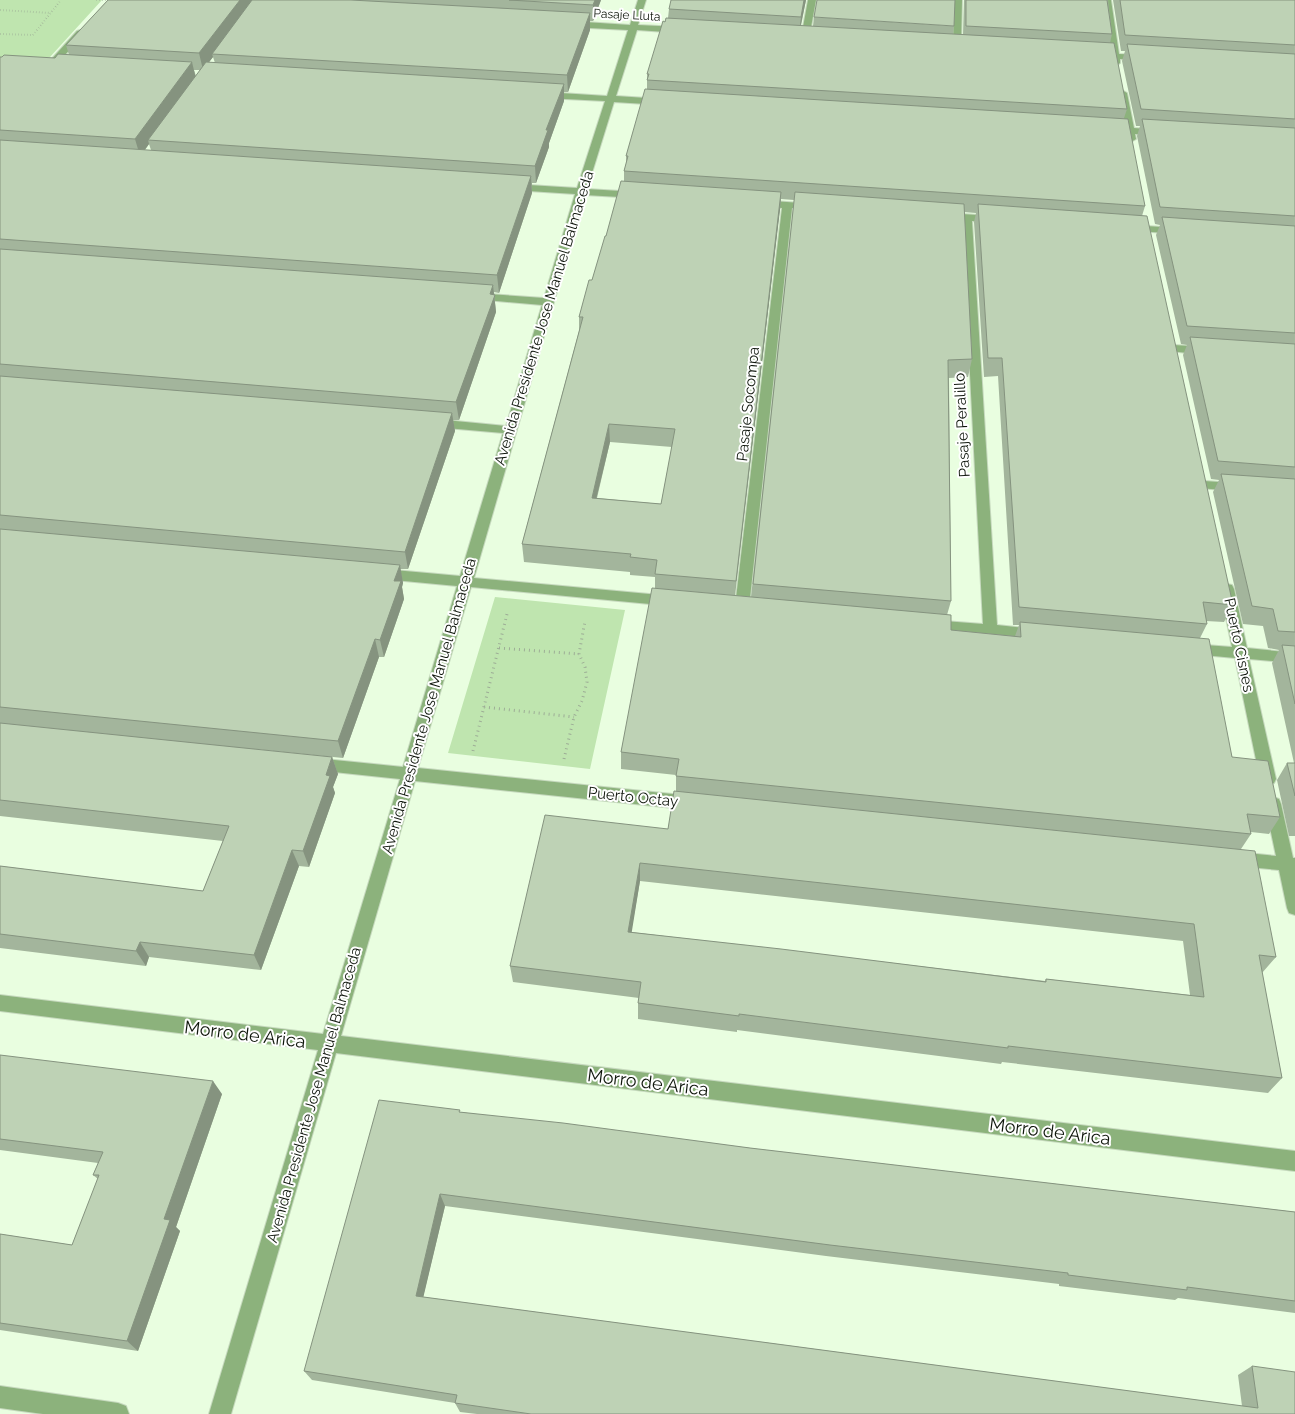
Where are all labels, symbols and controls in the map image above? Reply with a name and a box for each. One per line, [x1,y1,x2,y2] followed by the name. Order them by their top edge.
[593,6,661,24] street label: Pasaje Lluta
[491,169,597,467] street label: Avenida Presidente Jose Manuel Balmaceda
[733,346,763,462] street label: Pasaje Socompa
[950,372,974,478] street label: Pasaje Peralillo
[378,556,480,856] street label: Avenida Presidente Jose Manuel Balmaceda
[1220,596,1258,694] street label: Puerto Cisnes
[587,783,679,811] street label: Puerto Octay
[263,945,365,1245] street label: Avenida Presidente Jose Manuel Balmaceda
[183,1016,307,1052] street label: Morro de Arica
[586,1064,710,1100] street label: Morro de Arica
[988,1113,1112,1149] street label: Morro de Arica

